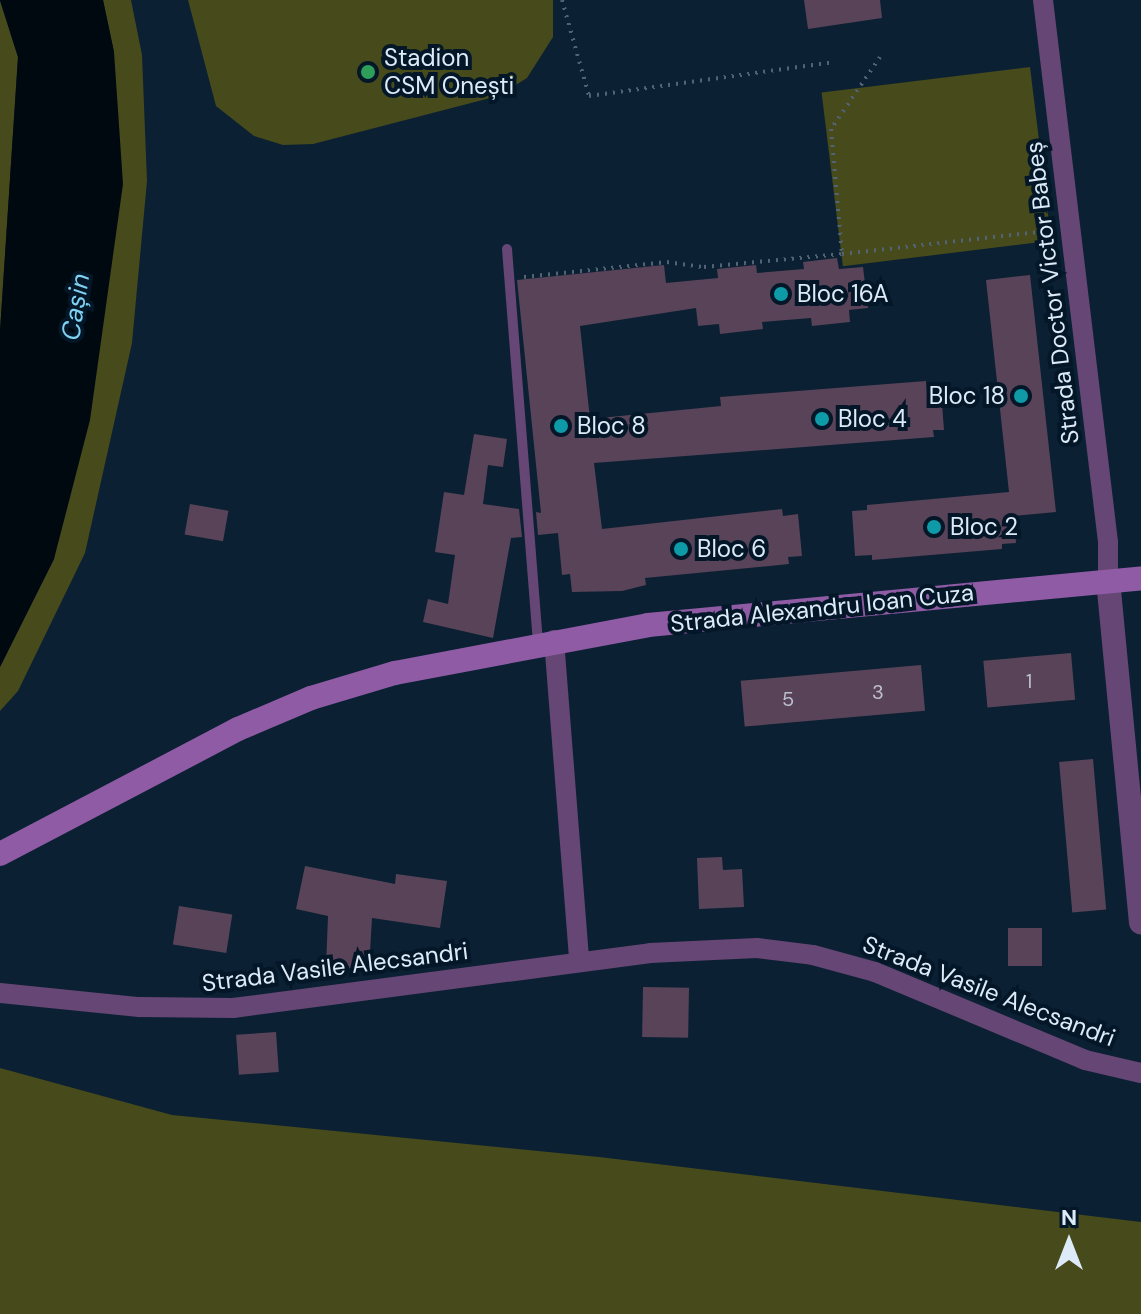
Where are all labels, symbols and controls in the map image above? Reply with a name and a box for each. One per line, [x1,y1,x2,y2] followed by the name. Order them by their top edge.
[384,44,514,100] place label: Stadion CSM Onești
[359,63,377,81] marker: Stadion CSM Onești
[1019,140,1085,446] street label: Strada Doctor Victor Babeș
[55,271,97,343] water label: Cașin
[797,280,889,308] place label: Bloc 16A
[772,285,790,303] marker: Bloc 16A
[929,382,1005,410] place label: Bloc 18
[1012,387,1030,405] marker: Bloc 18
[838,405,907,433] place label: Bloc 4
[813,410,831,428] marker: Bloc 4
[577,412,646,440] place label: Bloc 8
[552,417,570,435] marker: Bloc 8
[950,513,1018,541] place label: Bloc 2
[925,518,943,536] marker: Bloc 2
[697,535,766,563] place label: Bloc 6
[672,540,690,558] marker: Bloc 6
[669,578,975,638] street label: Strada Alexandru Ioan Cuza
[1026,669,1032,693] house number: 1
[872,680,884,704] house number: 3
[782,687,794,711] house number: 5
[859,930,1119,1052] street label: Strada Vasile Alecsandri
[200,936,470,998] street label: Strada Vasile Alecsandri
[1029,1202,1109,1282] north arrow
[1061,1203,1077,1232] text: N

